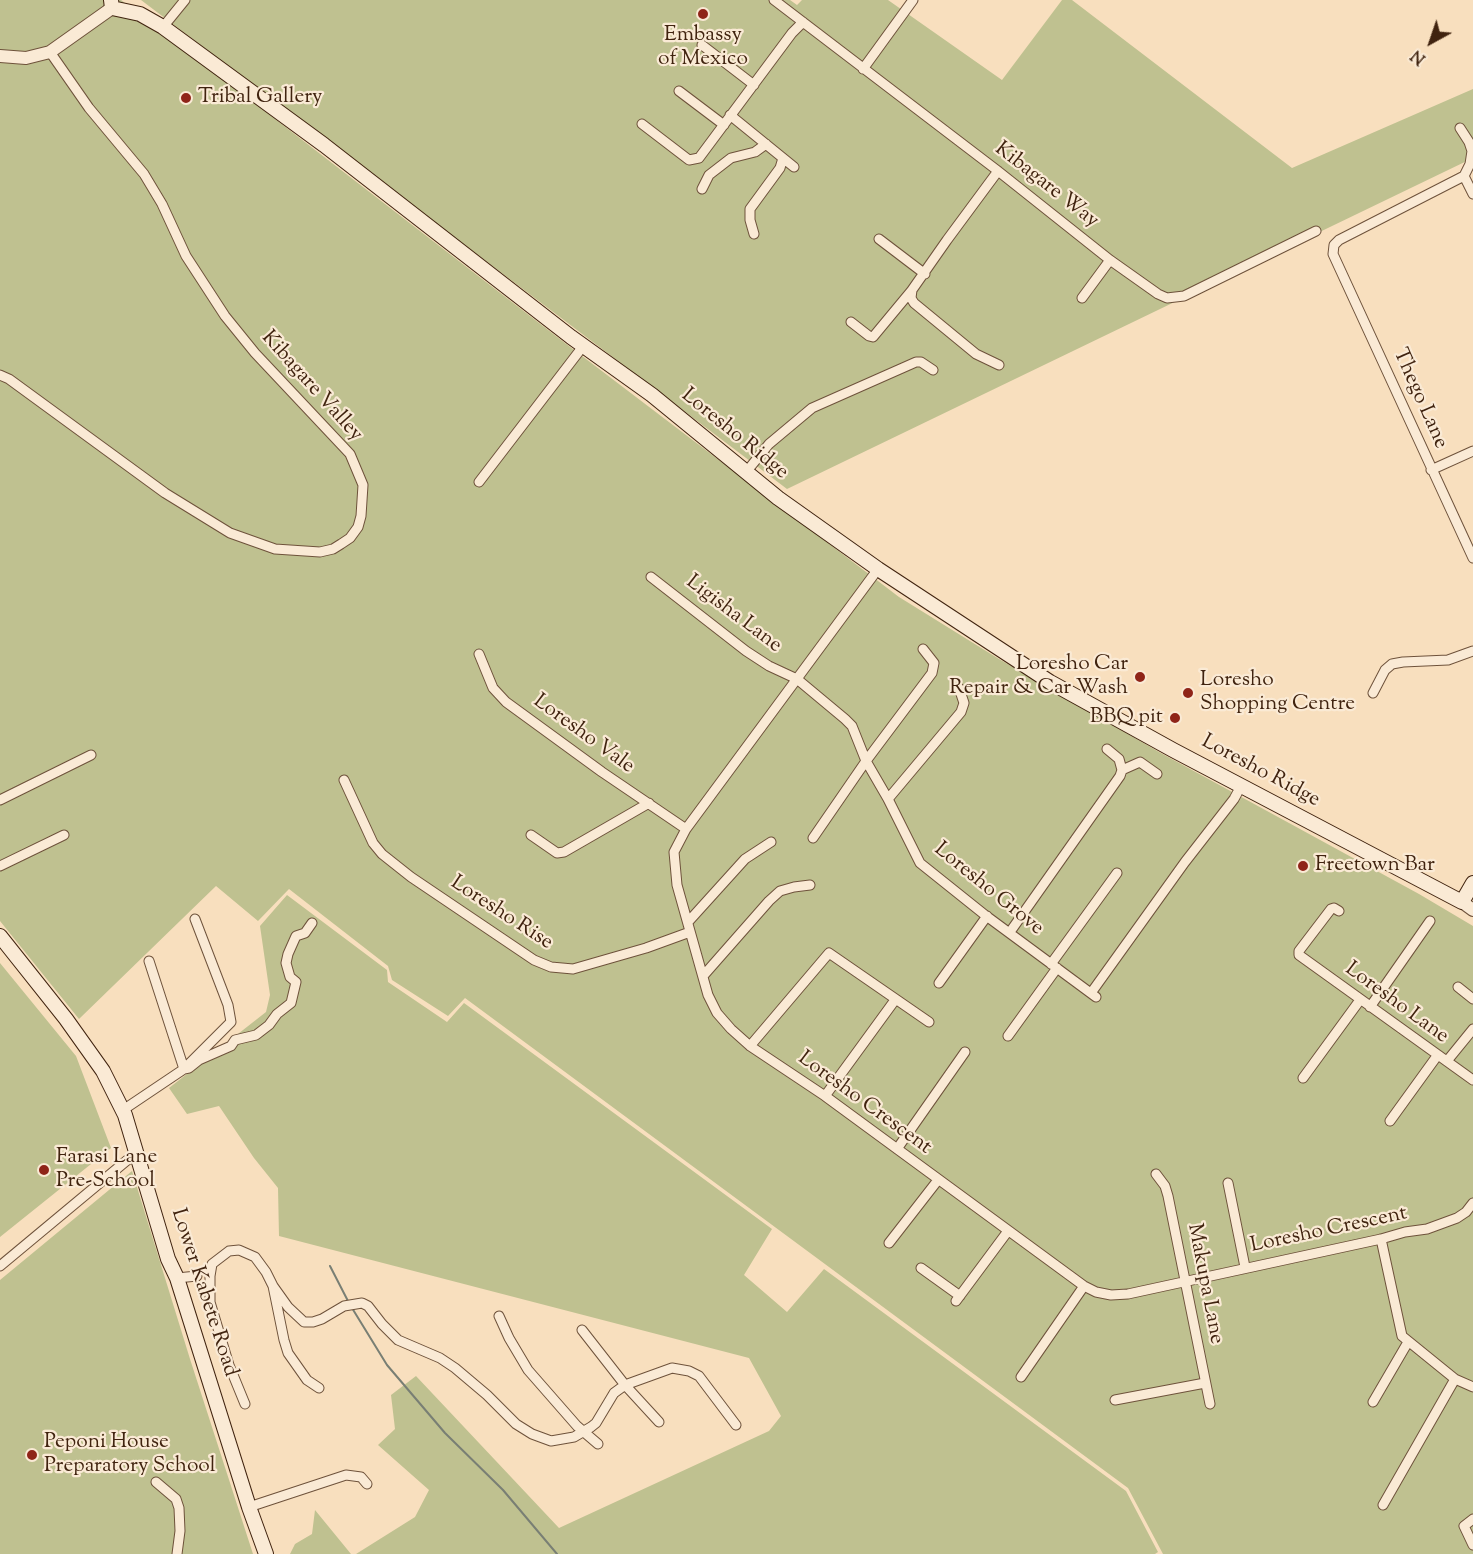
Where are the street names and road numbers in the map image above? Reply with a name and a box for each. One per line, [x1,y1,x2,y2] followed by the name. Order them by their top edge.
[989,137,1103,235] street label: Kibagare Way
[255,326,367,448] street label: Kibagare Valley
[1386,345,1452,453] street label: Thego Lane
[675,384,793,486] street label: Loresho Ridge
[680,571,786,659] street label: Ligisha Lane
[527,690,639,780] street label: Loresho Vale
[1196,730,1324,814] street label: Loresho Ridge
[928,838,1048,942] street label: Loresho Grove
[445,872,557,956] street label: Loresho Rise
[1339,958,1453,1050] street label: Loresho Lane
[792,1047,936,1161] street label: Loresho Crescent
[1248,1202,1410,1260] street label: Loresho Crescent
[164,1206,242,1380] street label: Lower Kabete Road
[1180,1222,1228,1346] street label: Makupa Lane

